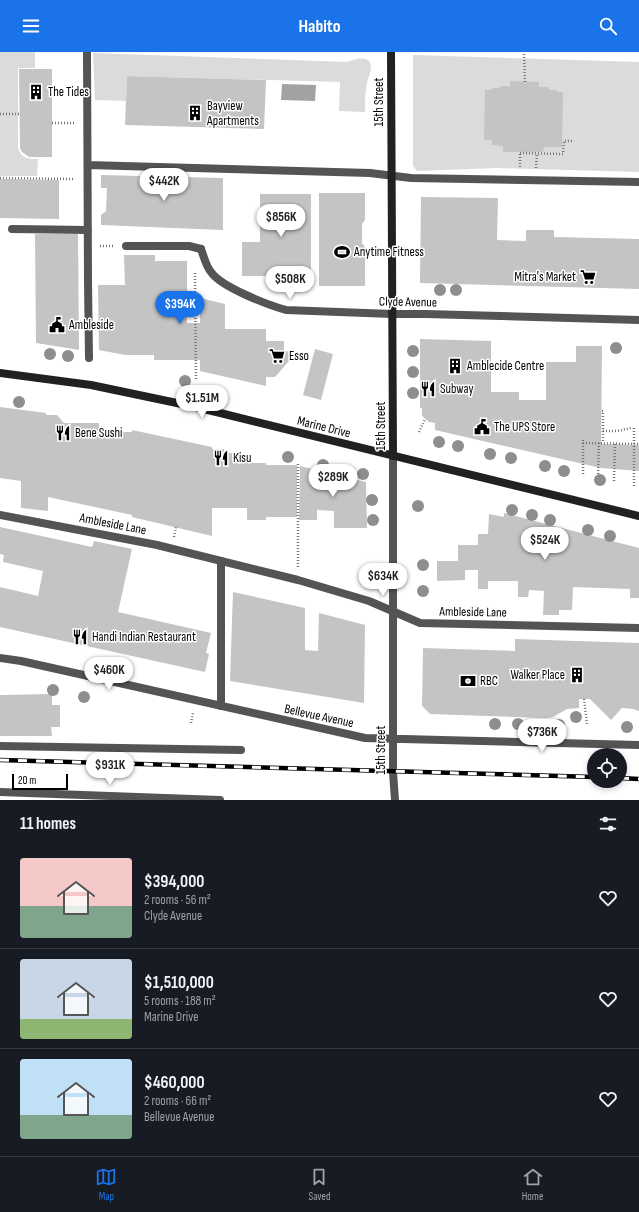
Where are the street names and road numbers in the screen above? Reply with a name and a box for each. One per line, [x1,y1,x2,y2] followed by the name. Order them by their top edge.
[371,78,387,126] street label: 15th Street
[379,293,437,311] street label: Clyde Avenue
[373,402,389,450] street label: 15th Street
[296,413,352,441] street label: Marine Drive
[77,510,148,538] street label: Ambleside Lane
[438,603,507,621] street label: Ambleside Lane
[283,701,355,731] street label: Bellevue Avenue
[373,726,389,774] street label: 15th Street

